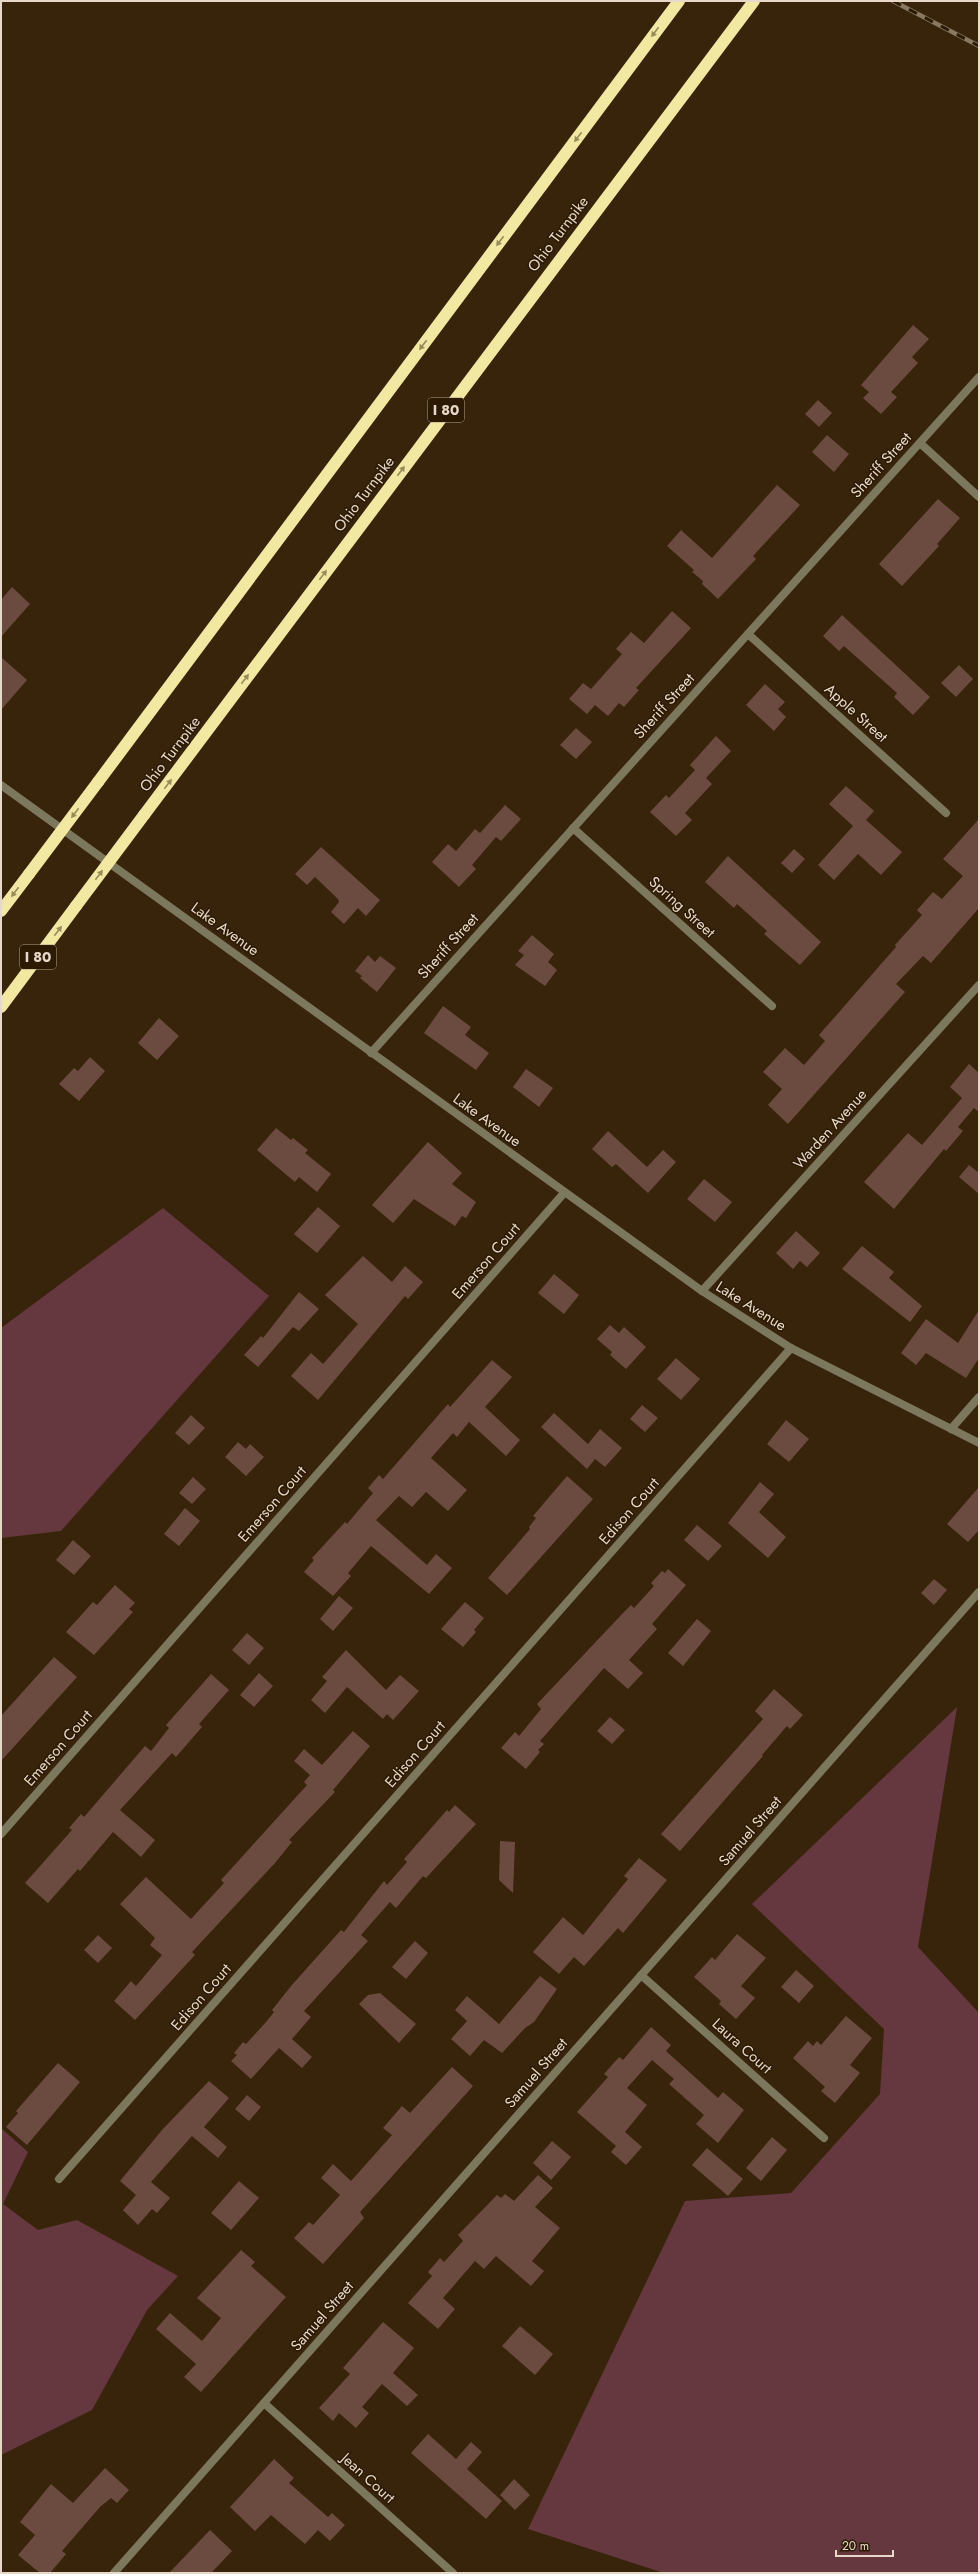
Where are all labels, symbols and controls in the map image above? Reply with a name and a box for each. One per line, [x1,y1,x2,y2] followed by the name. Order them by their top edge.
[651,27,659,38] one-way arrow
[573,131,582,142] one-way arrow
[522,191,594,276] street label: Ohio Turnpike
[496,236,504,246] one-way arrow
[418,340,427,351] one-way arrow
[428,398,464,422] road number: I 80
[845,427,917,503] street label: Sheriff Street
[328,451,400,536] street label: Ohio Turnpike
[397,466,405,476] one-way arrow
[319,570,327,581] one-way arrow
[628,668,700,744] street label: Sheriff Street
[241,674,249,685] one-way arrow
[819,679,893,748] street label: Apple Street
[134,711,206,796] street label: Ohio Turnpike
[163,778,172,789] one-way arrow
[71,808,79,819] one-way arrow
[95,870,103,881] one-way arrow
[644,871,720,943] street label: Spring Street
[11,887,19,897] one-way arrow
[186,897,264,961] street label: Lake Avenue
[412,908,484,984] street label: Sheriff Street
[53,925,62,936] one-way arrow
[20,945,56,969] road number: I 80
[788,1084,872,1174] street label: Warden Avenue
[448,1088,526,1152] street label: Lake Avenue
[447,1218,526,1304] street label: Emerson Court
[712,1276,791,1336] street label: Lake Avenue
[233,1461,312,1547] street label: Emerson Court
[594,1472,665,1549] street label: Edison Court
[19,1705,98,1791] street label: Emerson Court
[380,1715,451,1792] street label: Edison Court
[713,1791,787,1871] street label: Samuel Street
[166,1958,237,2035] street label: Edison Court
[707,2013,777,2079] street label: Laura Court
[499,2033,573,2113] street label: Samuel Street
[285,2276,359,2356] street label: Samuel Street
[335,2446,400,2509] street label: Jean Court
[836,2532,893,2558] scale bar
[842,2537,869,2555] text: 20 m

